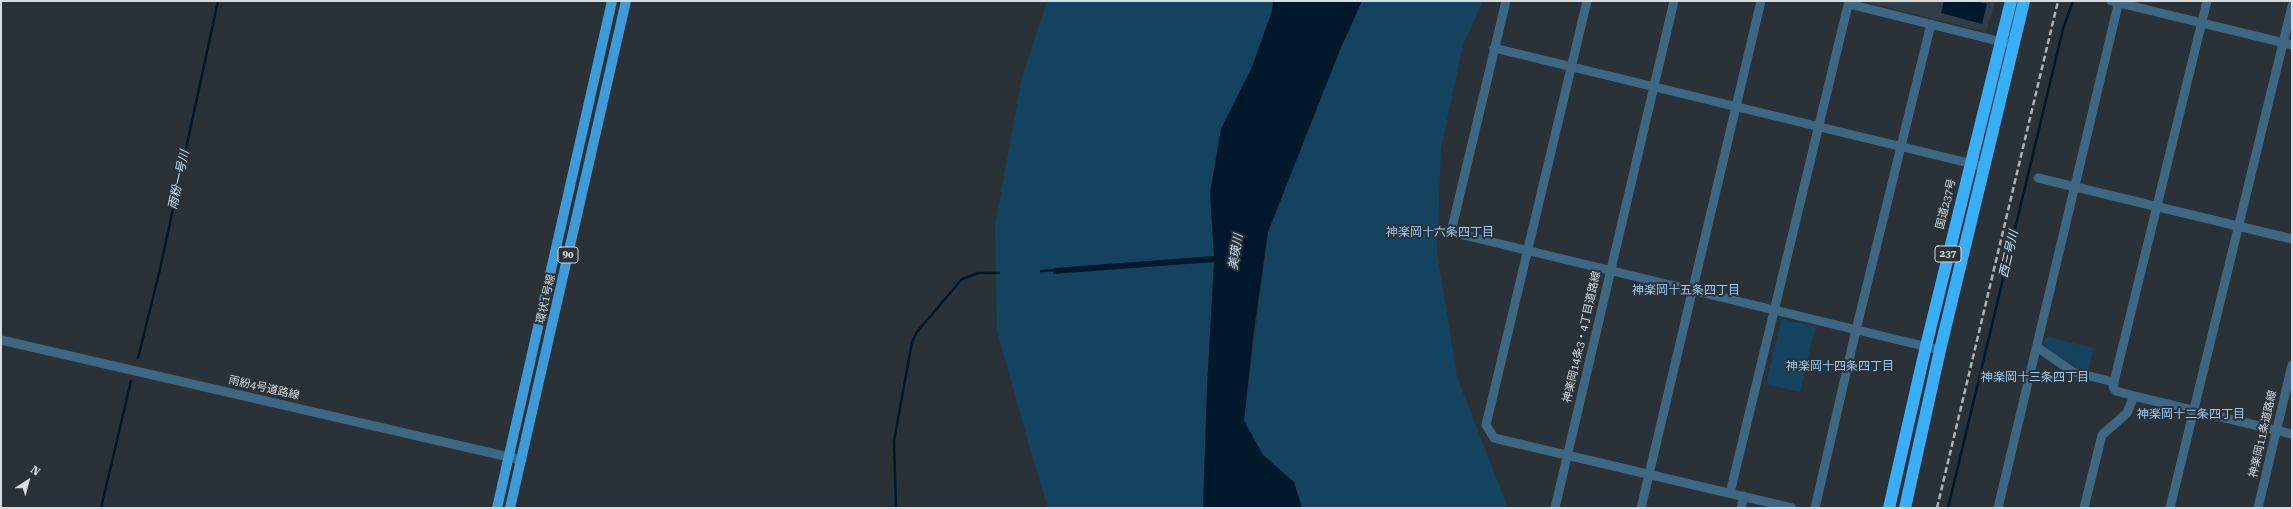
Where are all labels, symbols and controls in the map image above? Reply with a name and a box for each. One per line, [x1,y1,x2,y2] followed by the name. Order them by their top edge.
[166,149,192,211] water label: 雨粉一号川
[1933,177,1959,231] street label: 国道237号
[1386,225,1494,239] district label: 神楽岡十六条四丁目
[1997,229,2021,279] water label: 西三号川
[1226,233,1246,271] water label: 美瑛川
[1935,246,1961,262] road number: 237
[558,247,578,263] road number: 90
[1560,270,1604,404] street label: 神楽岡14条3・4丁目道路線
[534,273,558,325] street label: 環状1号線
[1632,283,1740,297] district label: 神楽岡十五条四丁目
[1786,359,1894,373] district label: 神楽岡十四条四丁目
[1981,370,2089,384] district label: 神楽岡十三条四丁目
[227,373,301,403] street label: 雨紛4号道路線
[2247,389,2279,479] street label: 神楽岡11条道路線
[2137,407,2245,421] district label: 神楽岡十二条四丁目
[8,461,48,501] north arrow
[28,463,43,479] text: N

